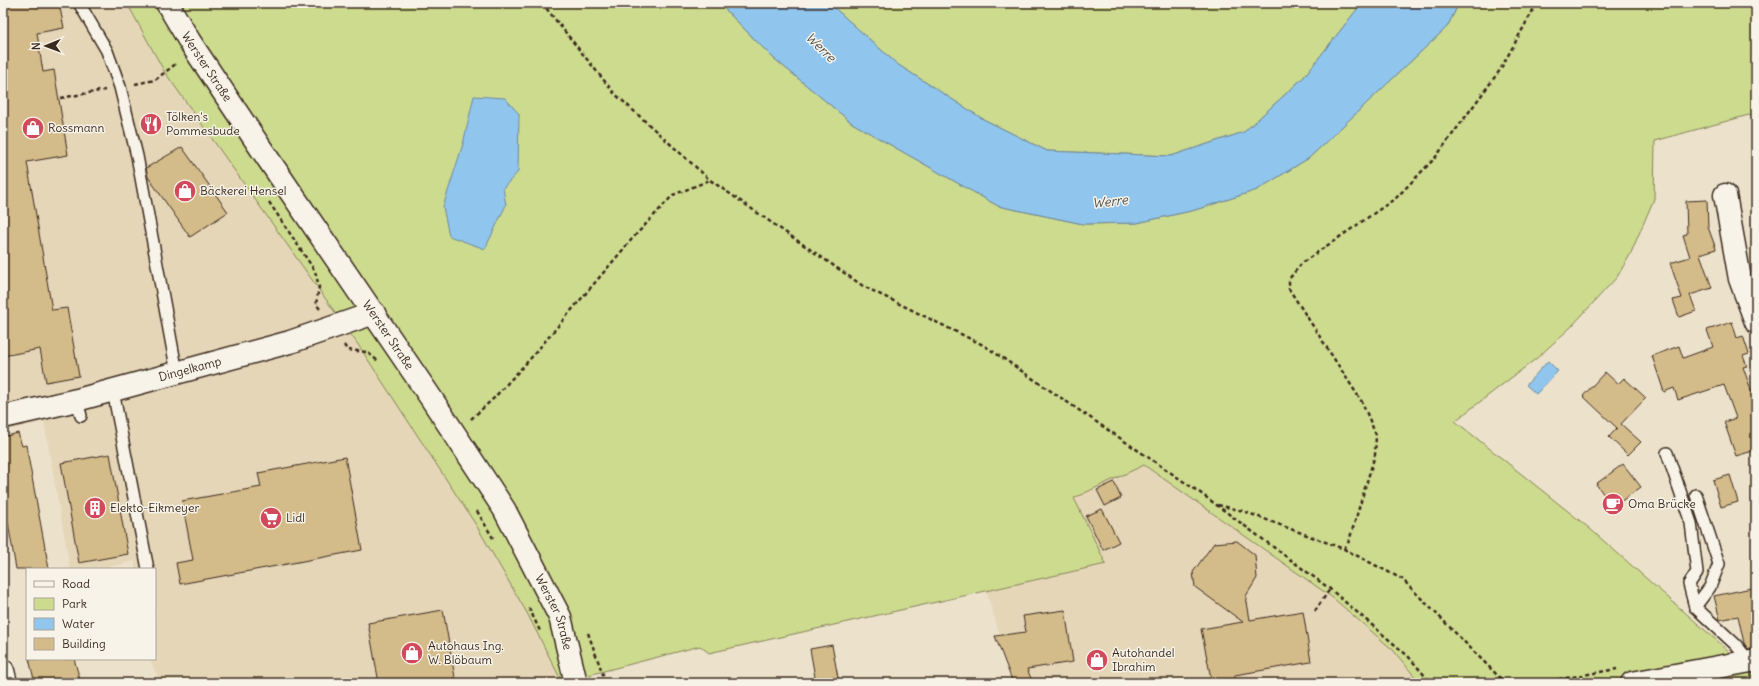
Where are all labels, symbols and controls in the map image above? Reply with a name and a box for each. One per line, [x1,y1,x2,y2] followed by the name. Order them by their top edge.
[26,26,66,66] north arrow
[179,29,236,104] street label: Werster Straße
[802,29,840,67] water label: Werre
[29,42,43,50] text: N
[166,109,240,138] place label: Tölken's Pommesbude
[138,111,164,137] restaurant icon: Tölken's Pommesbude
[20,115,46,141] shop icon: Rossmann
[48,120,105,135] place label: Rossmann
[172,178,198,204] shop icon: Bäckerei Hensel
[200,183,286,198] place label: Bäckerei Hensel
[1091,191,1130,212] water label: Werre
[360,297,417,372] street label: Werster Straße
[157,353,223,384] street label: Dingelkamp
[1600,491,1626,517] cafe icon: Oma Brücke
[82,495,108,521] building icon: Elekto-Eikmeyer
[1628,496,1696,511] place label: Oma Brücke
[110,500,199,515] place label: Elekto-Eikmeyer
[258,505,284,531] supermarket icon: Lidl
[286,510,305,525] place label: Lidl
[26,568,156,660] legend
[532,572,576,651] street label: Werster Straße
[62,576,90,591] text: Road
[62,596,87,611] text: Park
[62,616,95,631] text: Water
[62,636,106,651] text: Building
[428,638,504,667] place label: Autohaus Ing. W. Blöbaum
[399,640,425,666] shop icon: Autohaus Ing. W. Blöbaum
[1112,645,1174,674] place label: Autohandel Ibrahim
[1084,647,1110,673] shop icon: Autohandel Ibrahim

